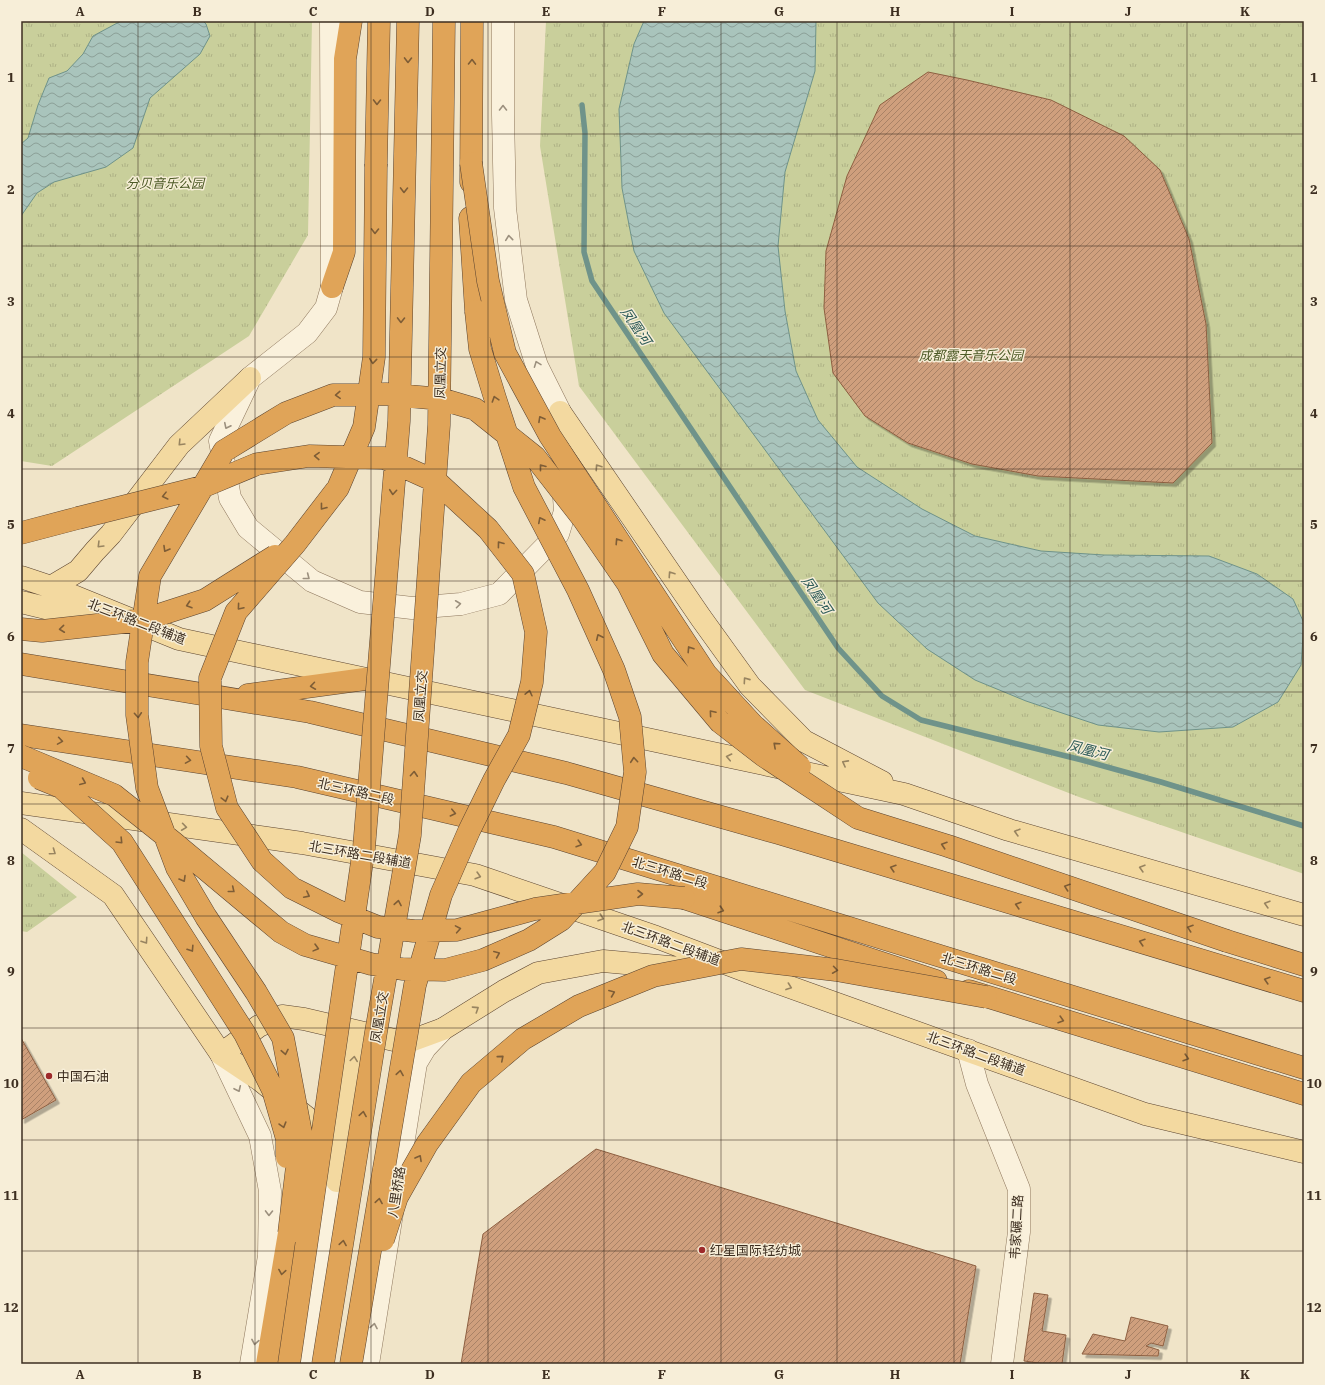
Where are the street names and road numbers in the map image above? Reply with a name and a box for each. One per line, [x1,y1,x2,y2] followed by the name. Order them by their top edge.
[432,347,449,399] street label: 凤凰立交
[85,595,188,648] street label: 北三环路二段辅道
[410,669,431,723] street label: 凤凰立交
[316,774,396,809] street label: 北三环路二段
[307,837,413,872] street label: 北三环路二段辅道
[630,853,710,892] street label: 北三环路二段
[619,918,723,969] street label: 北三环路二段辅道
[939,949,1019,988] street label: 北三环路二段
[367,990,392,1044] street label: 凤凰立交
[924,1028,1028,1079] street label: 北三环路二段辅道
[384,1165,409,1219] street label: 八里桥路
[1006,1194,1027,1260] street label: 韦家碾二路

